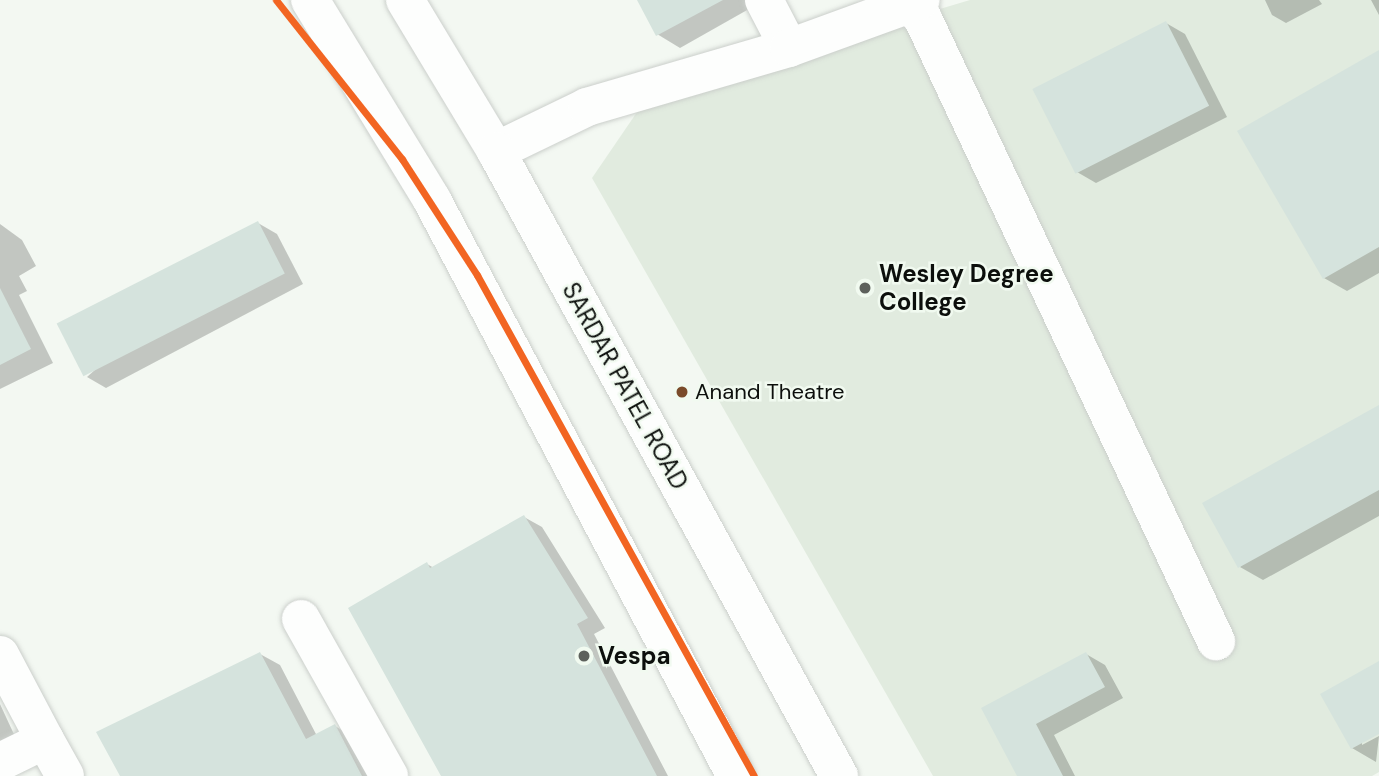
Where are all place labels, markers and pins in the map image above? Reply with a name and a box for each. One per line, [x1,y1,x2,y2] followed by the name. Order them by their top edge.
[879,260,1054,316] place label: Wesley Degree College
[857,280,873,296] marker: Wesley Degree College
[695,379,844,405] place label: Anand Theatre
[675,385,689,399] marker: Anand Theatre
[598,642,671,670] place label: Vespa
[576,648,592,664] marker: Vespa

